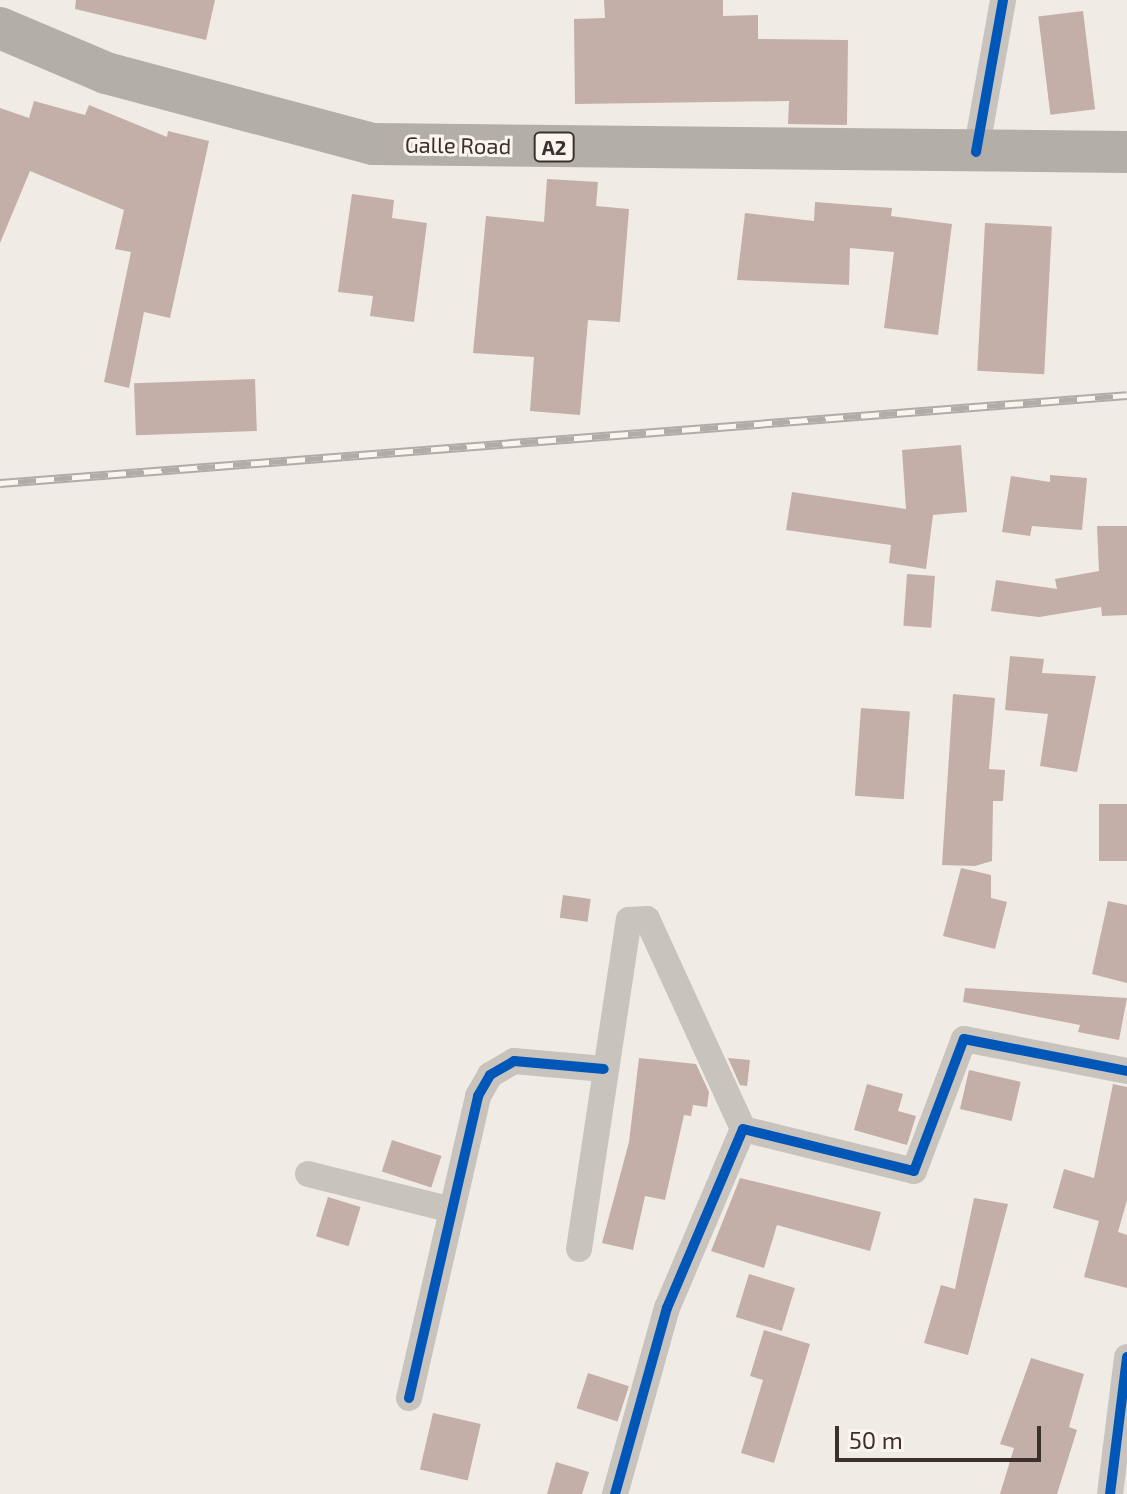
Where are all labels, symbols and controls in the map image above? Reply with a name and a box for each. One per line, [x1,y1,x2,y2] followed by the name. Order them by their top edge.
[405,131,511,159] street label: Galle Road
[532,131,576,163] road number: A2
[839,1410,1045,1460] scale bar
[849,1425,903,1454] text: 50 m

